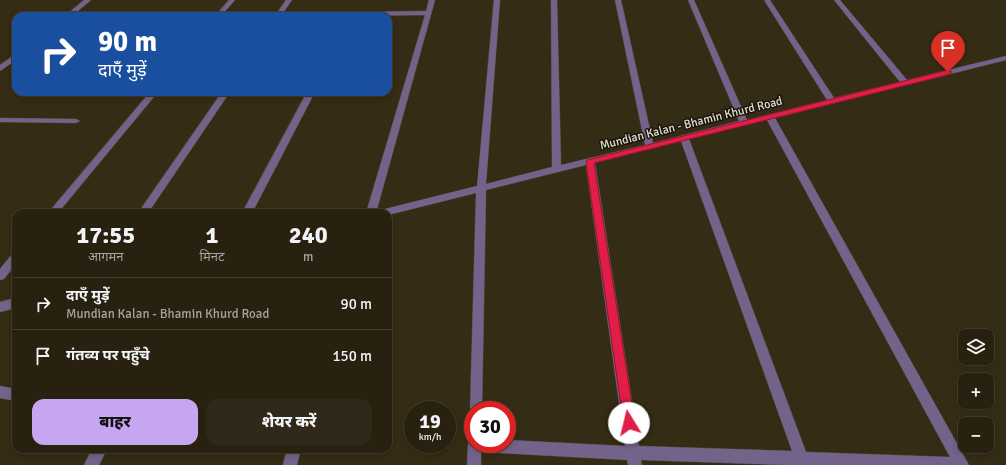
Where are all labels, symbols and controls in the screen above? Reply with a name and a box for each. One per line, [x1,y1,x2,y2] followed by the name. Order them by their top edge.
[98,25,157,59] text: 90 m
[32,28,84,80] icon: right
[931,31,965,72] pin
[937,37,959,59] icon: arrive
[98,59,147,81] text: दाएँ मुड़ें
[598,94,784,153] street label: Mundian Kalan - Bhamin Khurd Road
[76,220,135,250] text: 17:55
[206,220,218,250] text: 1
[289,220,328,250] text: 240
[88,249,124,265] text: आगमन
[200,249,224,265] text: मिनट
[303,249,313,265] text: m
[66,286,110,304] text: दाएँ मुड़ें
[32,293,54,315] icon: right
[341,295,372,313] text: 90 m
[66,306,269,322] text: Mundian Kalan - Bhamin Khurd Road
[958,329,994,453] map controls
[958,329,994,365] button: layers
[32,345,54,367] icon: arrive
[66,346,150,364] text: गंतव्य पर पहुँचे
[332,347,372,365] text: 150 m
[958,373,994,409] button: +
[32,399,198,445] button: बाहर
[206,399,372,445] button: शेयर करें
[464,401,516,453] speed limit sign: 30
[608,402,650,444] position arrow
[419,409,441,434] text: 19
[958,417,994,453] button: −
[419,431,441,443] text: km/h

